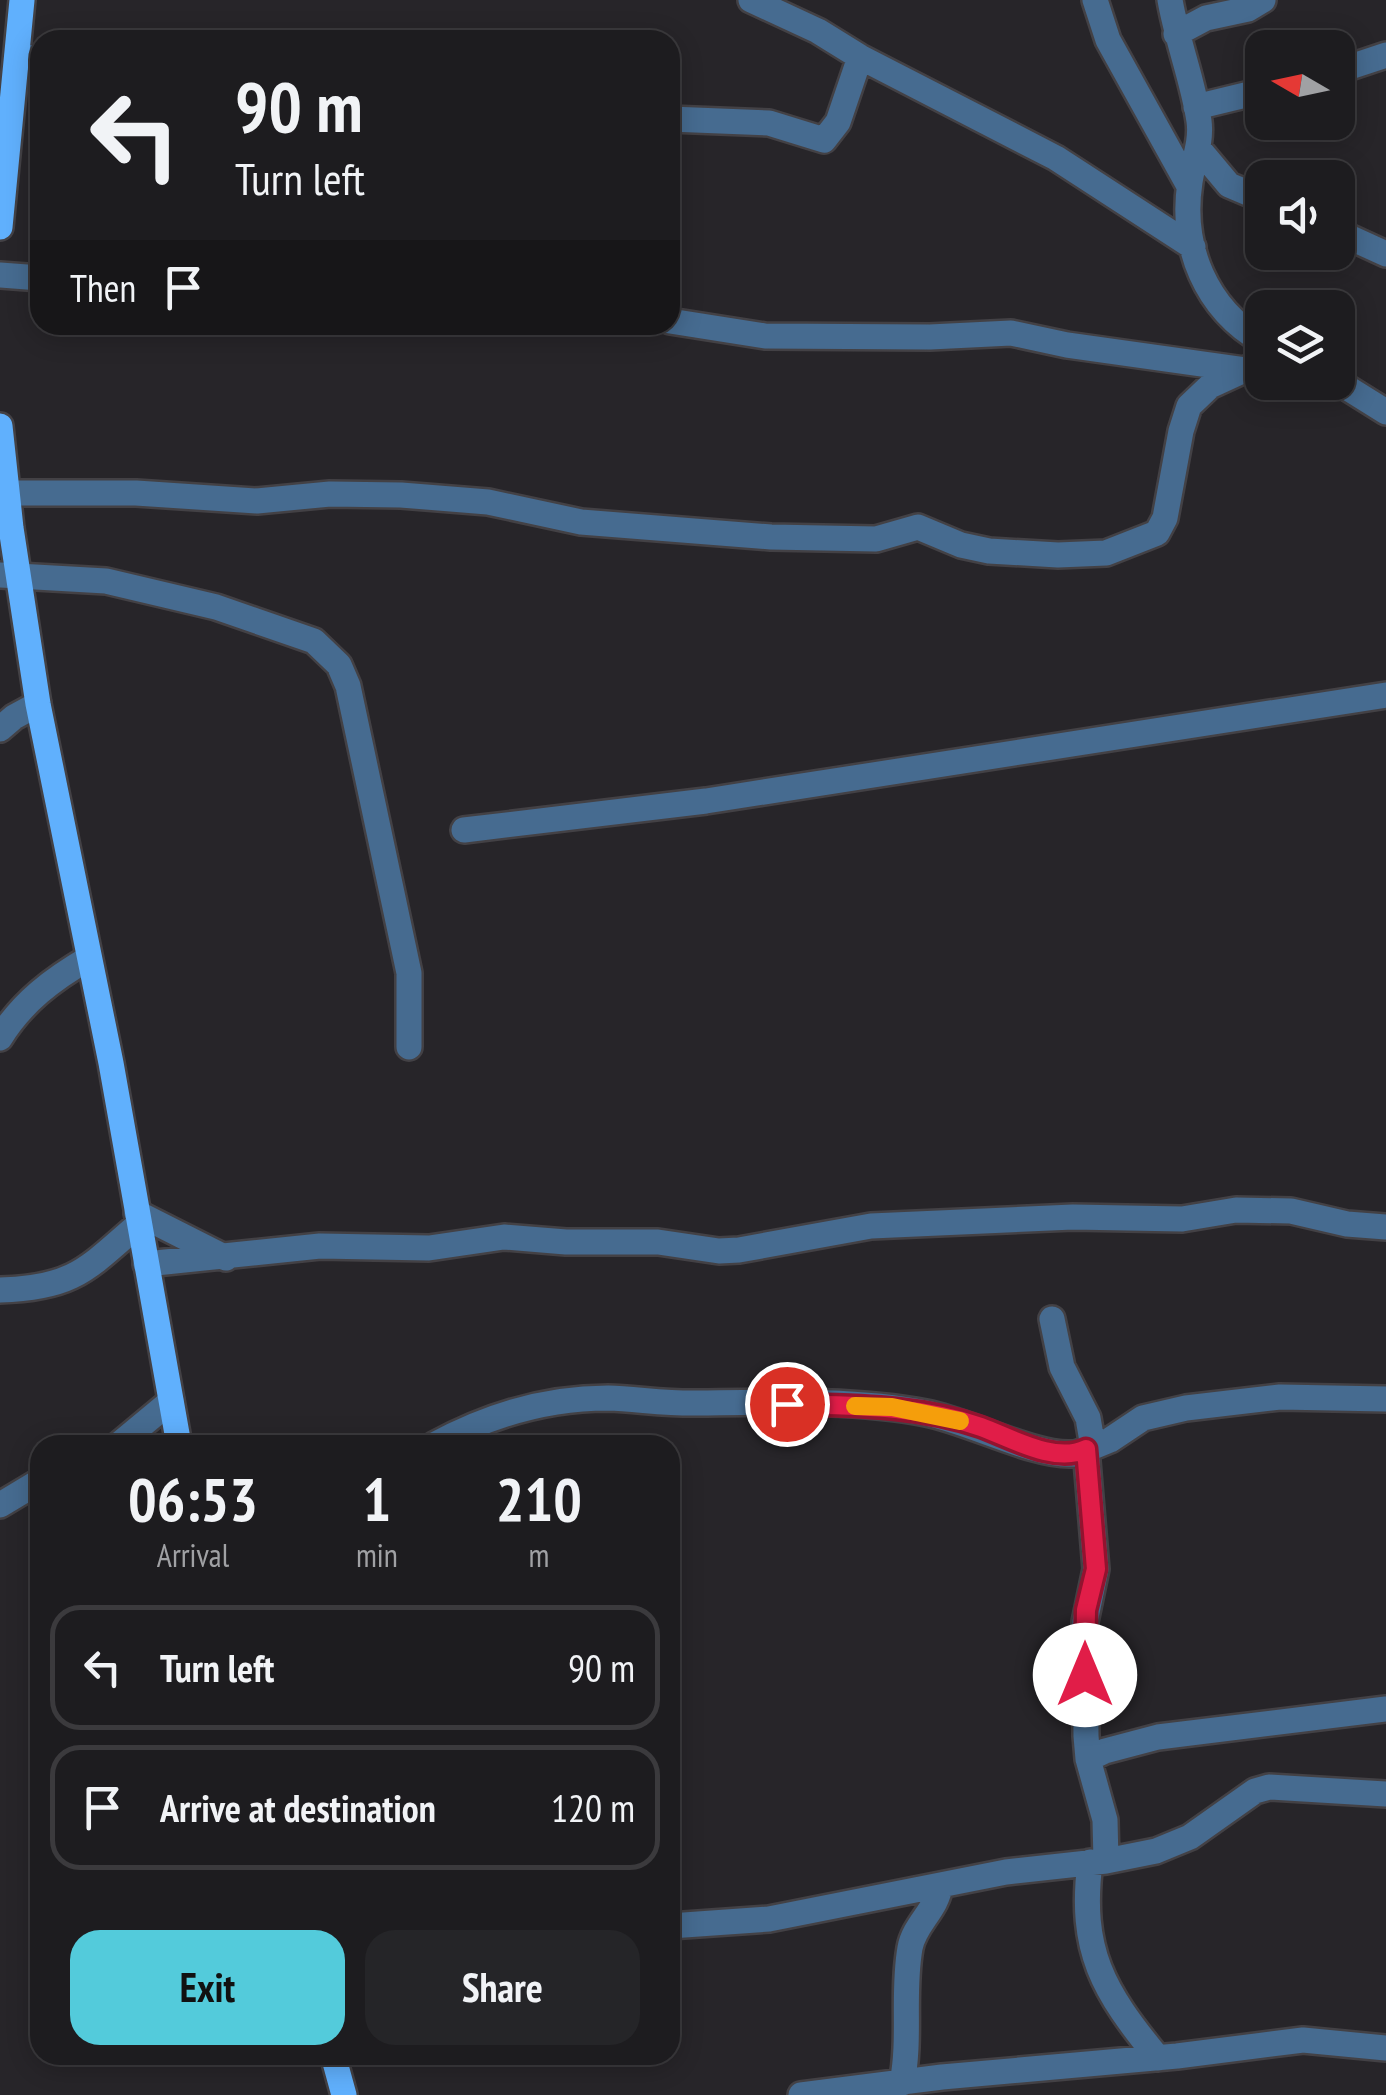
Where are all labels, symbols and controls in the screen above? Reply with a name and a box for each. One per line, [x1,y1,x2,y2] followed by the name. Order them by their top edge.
[1245,30,1355,140] north arrow
[1245,30,1355,400] map controls
[235,61,363,151] text: 90 m
[70,70,200,200] icon: left
[235,149,365,207] text: Turn left
[1245,160,1355,270] button: sound
[156,260,211,315] icon: arrive
[70,263,136,312] text: Then
[1245,290,1355,400] button: layers
[745,1362,830,1447] pin
[760,1377,815,1432] icon: arrive
[128,1460,258,1538] text: 06:53
[363,1460,391,1538] text: 1
[496,1460,582,1538] text: 210
[157,1534,229,1576] text: Arrival
[356,1534,398,1576] text: min
[528,1534,549,1576] text: m
[1033,1623,1137,1727] position arrow
[75,1640,130,1695] icon: left
[160,1643,274,1692] text: Turn left
[568,1643,635,1692] text: 90 m
[75,1780,130,1835] icon: arrive
[160,1783,436,1832] text: Arrive at destination
[551,1783,635,1832] text: 120 m
[70,1930,345,2045] button: Exit
[365,1930,640,2045] button: Share

